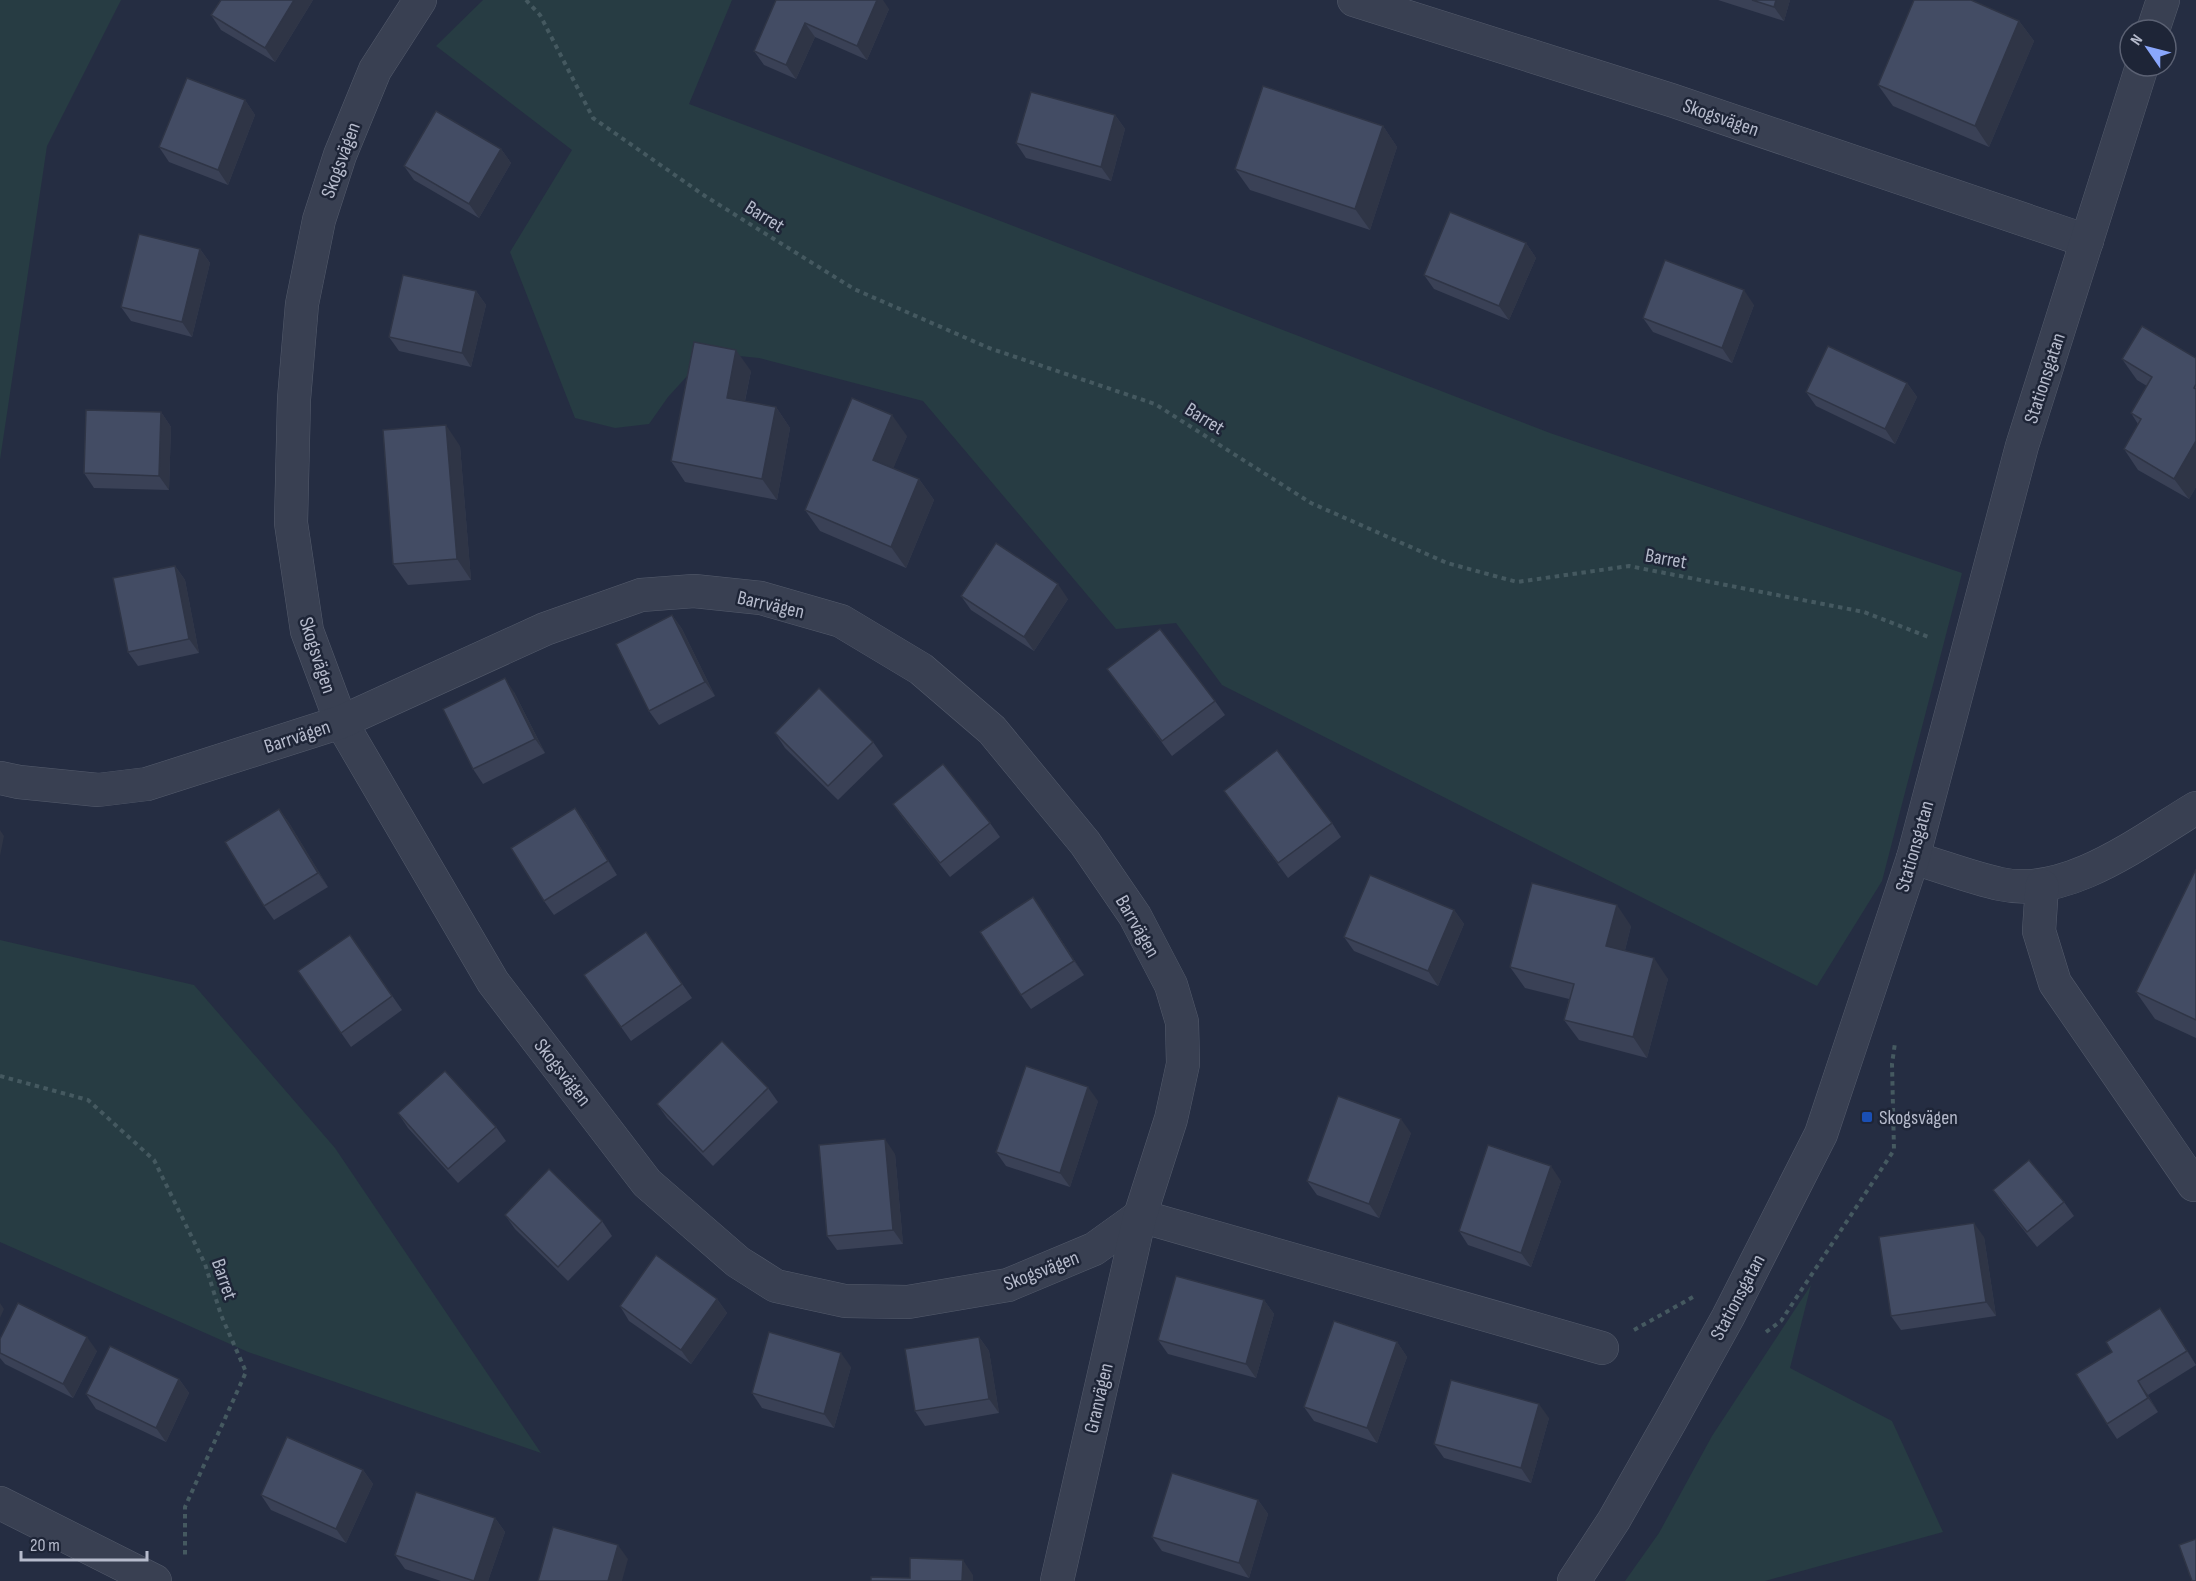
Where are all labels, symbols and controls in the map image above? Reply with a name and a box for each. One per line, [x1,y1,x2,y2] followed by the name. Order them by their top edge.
[2118,18,2178,78] north arrow
[2127,31,2147,49] text: N
[1679,94,1762,142] street label: Skogsvägen
[316,119,366,202] street label: Skogsvägen
[740,196,789,238] street label: Barret
[2019,330,2071,427] street label: Stationsgatan
[1180,398,1229,440] street label: Barret
[1643,544,1689,574] street label: Barret
[735,586,807,624] street label: Barrvägen
[293,614,341,697] street label: Skogsvägen
[261,715,333,759] street label: Barrvägen
[1891,798,1939,895] street label: Stationsgatan
[1110,891,1165,962] street label: Barrvägen
[528,1034,596,1111] street label: Skogsvägen
[1879,1106,1958,1130] place label: Skogsvägen
[1860,1110,1874,1124] marker: Skogsvägen
[1000,1246,1082,1296] street label: Skogsvägen
[1705,1250,1770,1344] street label: Stationsgatan
[206,1256,242,1303] street label: Barret
[1079,1361,1119,1436] street label: Granvägen
[21,1524,147,1562] scale bar
[30,1535,60,1556] text: 20 m

